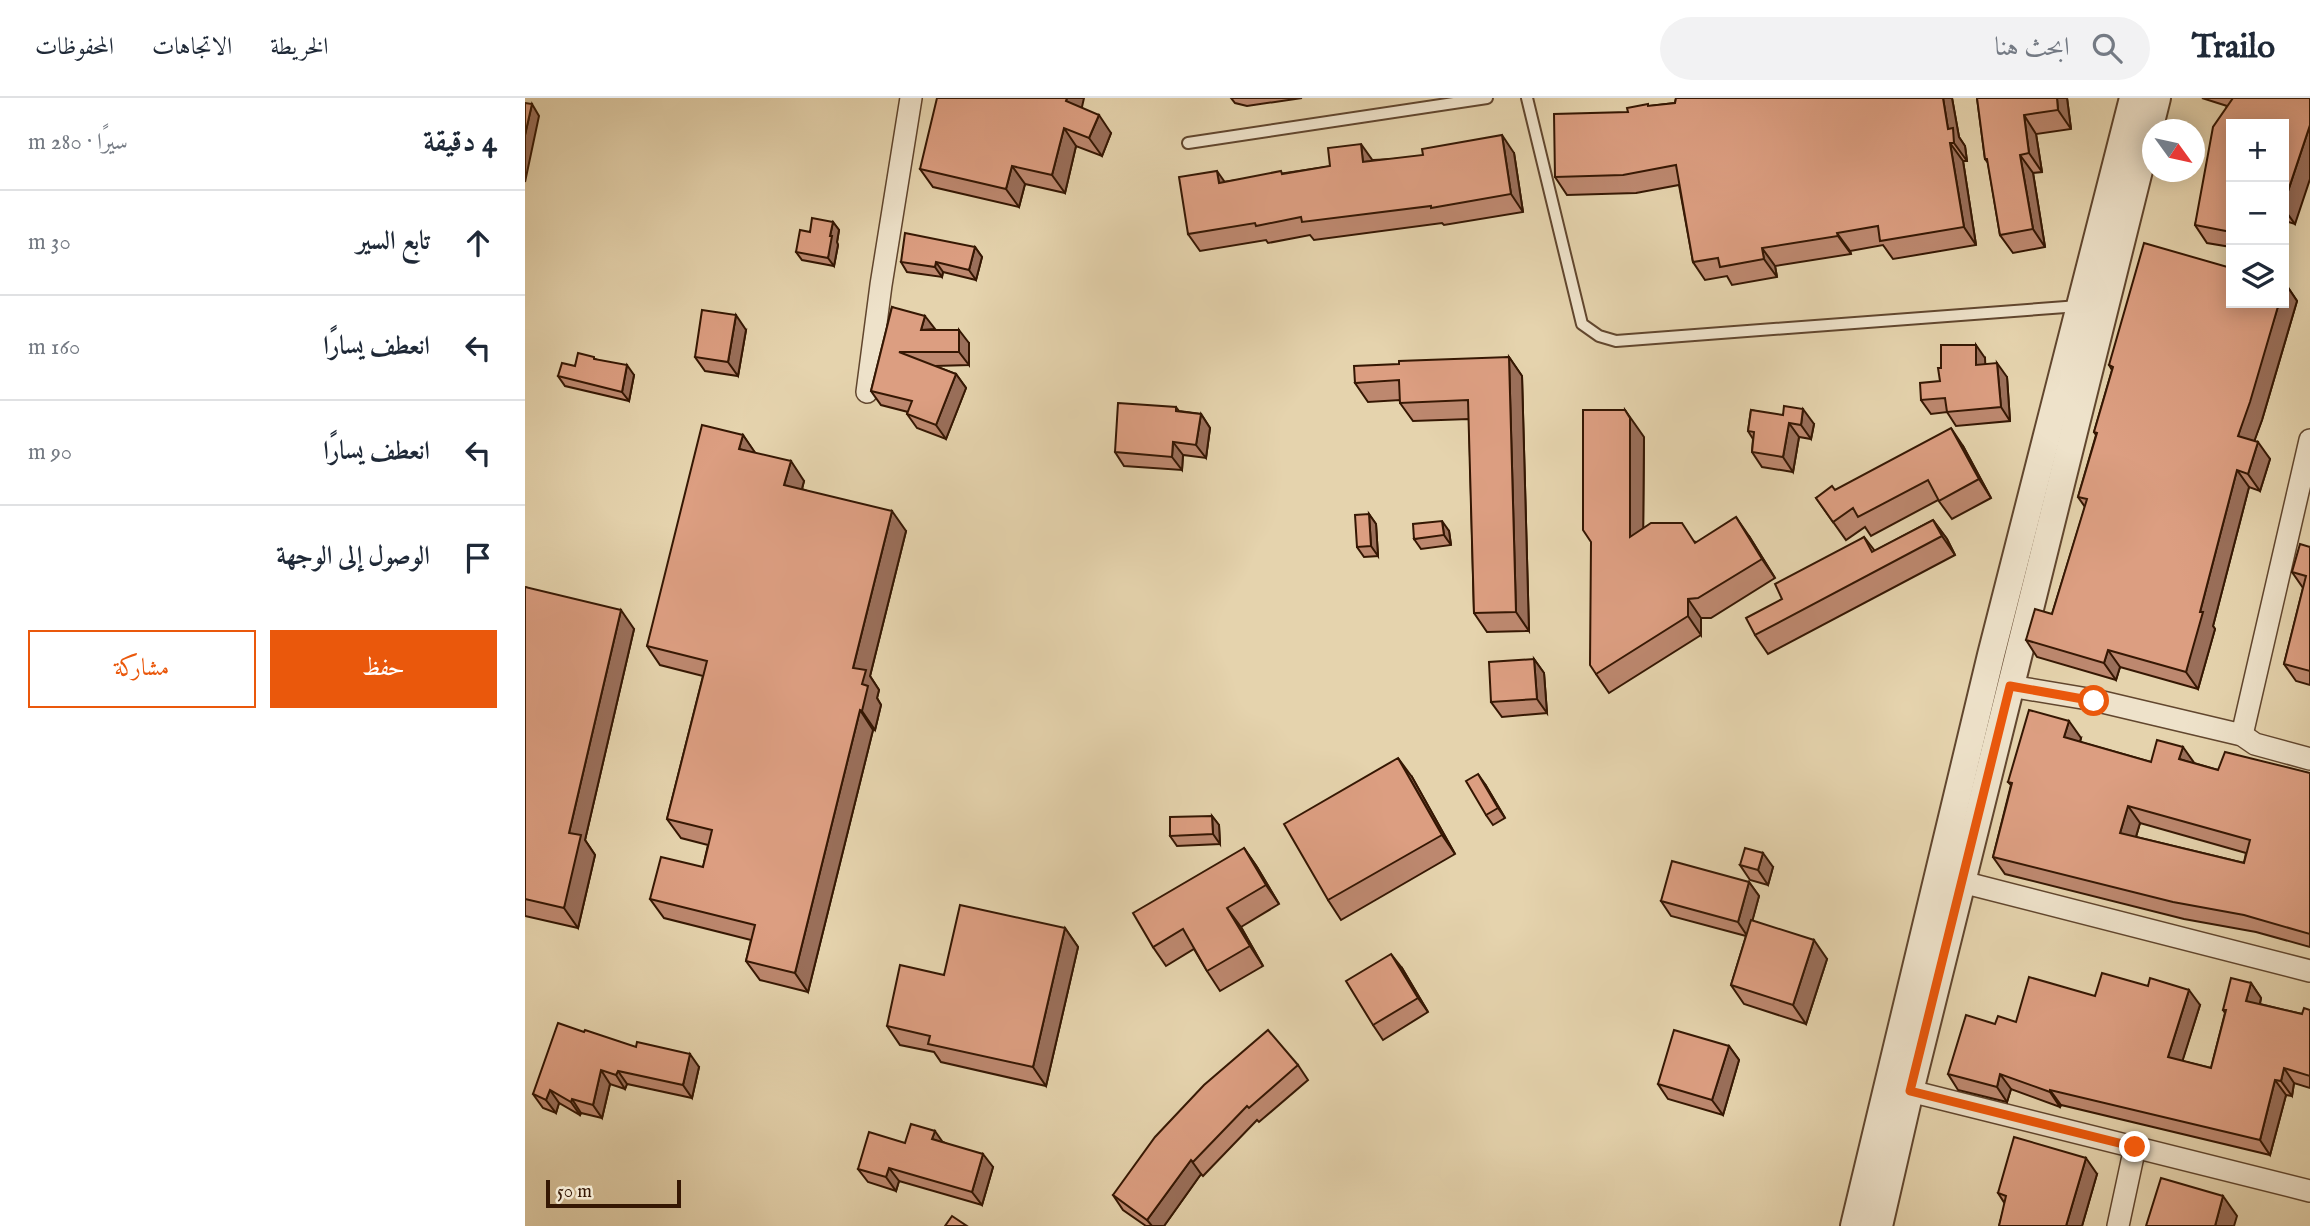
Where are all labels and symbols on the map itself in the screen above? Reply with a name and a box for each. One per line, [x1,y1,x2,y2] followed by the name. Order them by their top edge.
[2142,119,2205,182] north arrow
[2078,685,2109,716] route start
[2119,1131,2150,1162] route end
[546,1177,681,1209] scale bar

